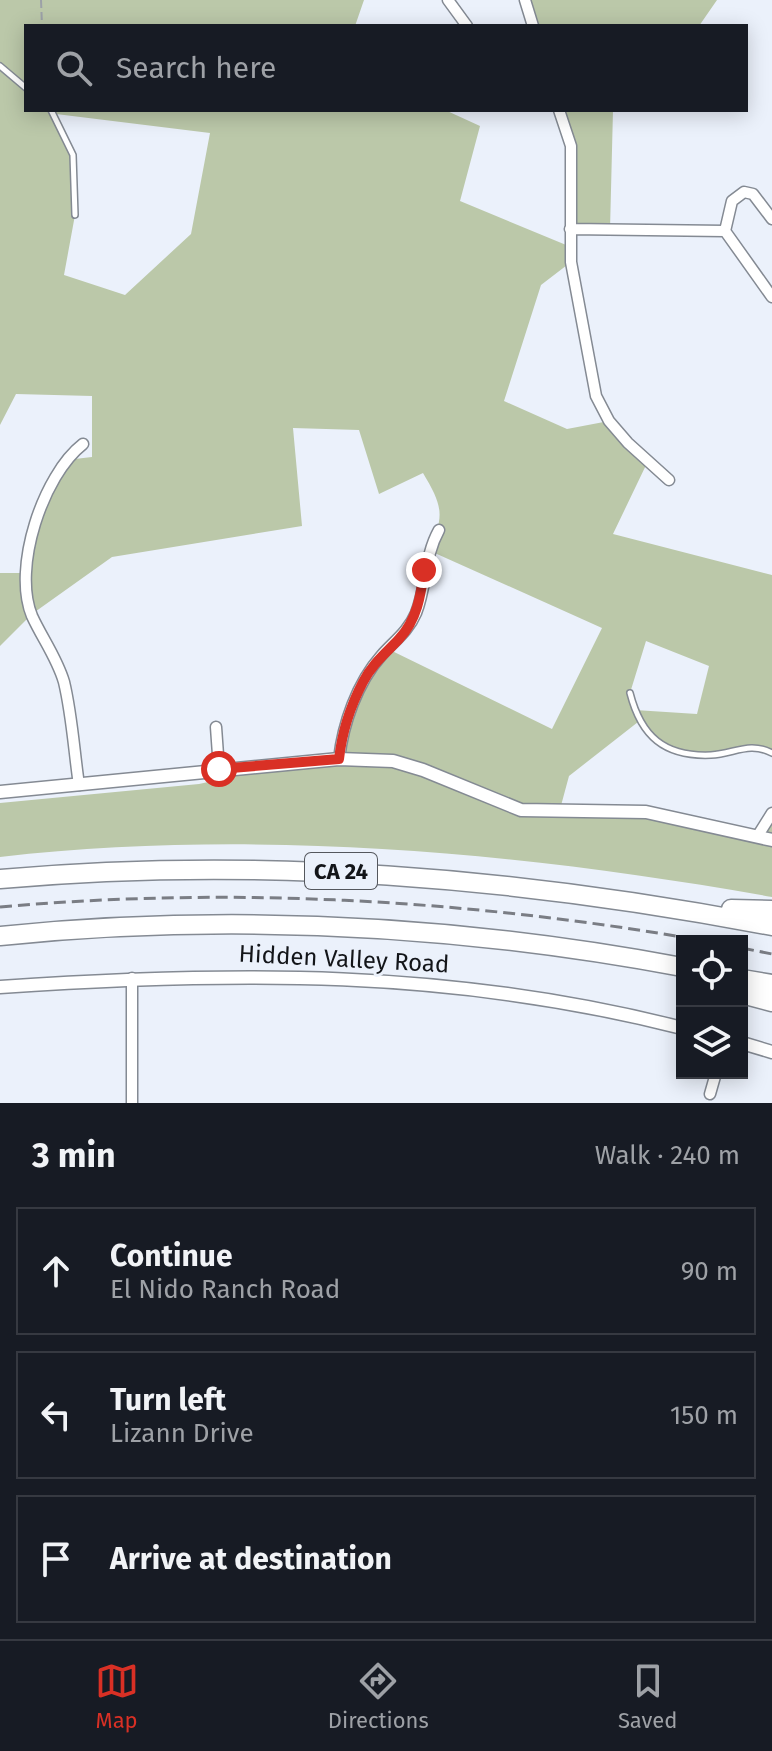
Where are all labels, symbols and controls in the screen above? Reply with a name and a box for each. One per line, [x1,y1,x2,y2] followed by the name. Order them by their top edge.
[24,24,748,112] search box
[52,46,96,90] icon: search
[116,50,276,86] text: Search here
[406,552,442,588] route end
[201,751,237,787] route start
[305,853,377,889] road number: CA 24
[676,935,748,1079] map controls
[676,935,748,1007] button: locate
[238,939,450,979] street label: Hidden Valley Road
[676,1007,748,1079] button: layers
[32,1135,116,1176] text: 3 min
[595,1140,740,1171] text: Walk · 240 m
[110,1238,233,1274] text: Continue
[34,1249,78,1293] icon: ahead
[681,1256,738,1287] text: 90 m
[110,1274,340,1305] text: El Nido Ranch Road
[110,1382,226,1418] text: Turn left
[34,1393,78,1437] icon: left
[670,1400,738,1431] text: 150 m
[110,1418,254,1449] text: Lizann Drive
[34,1537,78,1581] icon: arrive
[110,1541,392,1577] text: Arrive at destination
[95,1659,139,1734] tab: Map
[328,1659,429,1734] tab: Directions
[618,1659,677,1734] tab: Saved

